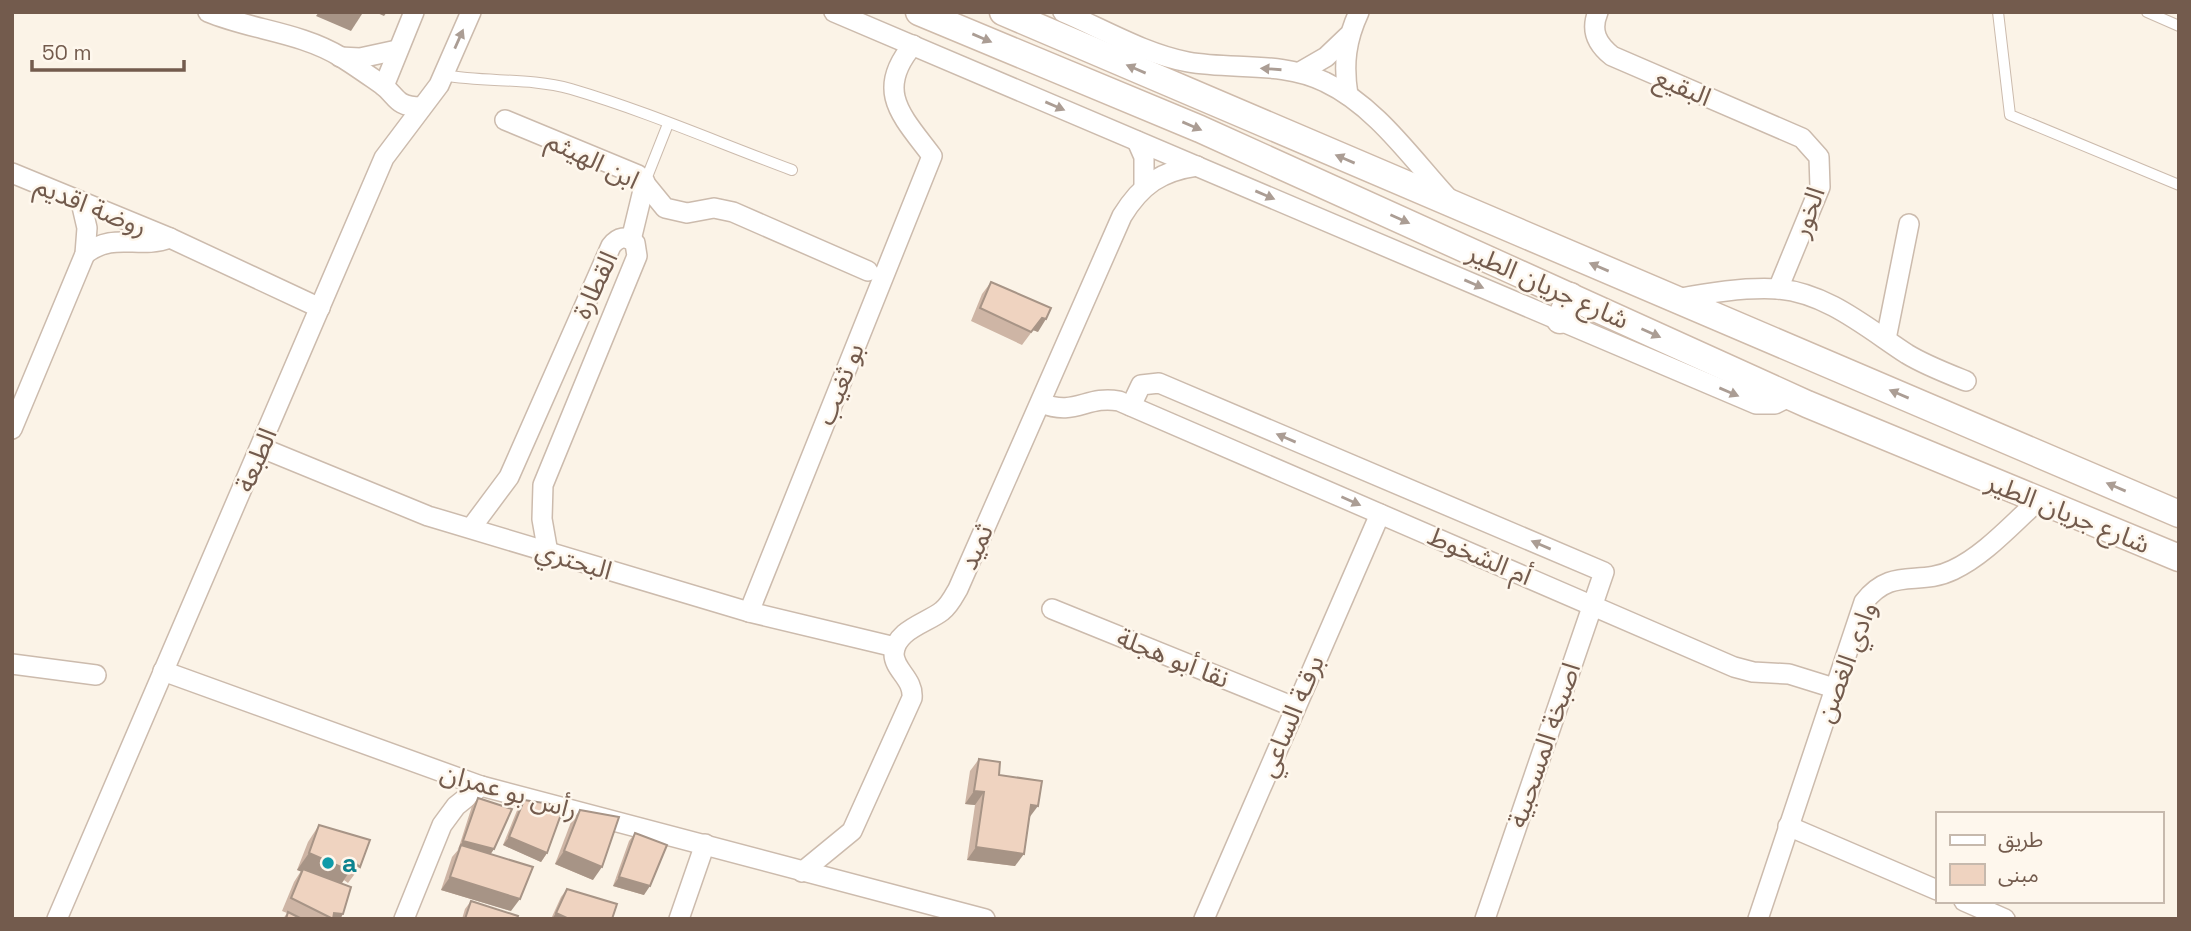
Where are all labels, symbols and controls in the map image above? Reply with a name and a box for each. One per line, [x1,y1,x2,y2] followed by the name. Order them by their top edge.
[32,28,184,72] scale bar
[454,29,465,50] one-way arrow
[972,33,993,44] one-way arrow
[42,39,92,66] text: 50 m
[1648,60,1716,117] street label: البقيع
[1260,63,1282,74] one-way arrow
[1125,64,1146,75] one-way arrow
[1045,100,1065,112] one-way arrow
[1182,120,1203,131] one-way arrow
[540,123,645,200] street label: ابن الهيثم
[1334,153,1355,164] one-way arrow
[29,168,152,247] street label: روضة اقديم
[1783,182,1833,243] street label: الخور
[1254,190,1275,201] one-way arrow
[1389,214,1410,225] one-way arrow
[1460,235,1634,339] street label: شارع جريان الطير
[565,246,625,324] street label: القطارة
[1588,262,1609,273] one-way arrow
[1464,278,1485,289] one-way arrow
[1641,328,1662,339] one-way arrow
[808,338,872,430] street label: بو ثغيب
[1718,387,1739,398] one-way arrow
[1889,388,1909,400] one-way arrow
[227,423,285,497] street label: الطبعة
[1276,432,1296,444] one-way arrow
[1980,464,2155,563] street label: شارع جريان الطير
[2106,481,2126,493] one-way arrow
[1341,496,1362,507] one-way arrow
[951,519,1001,575] street label: ثميد
[1422,519,1537,596] street label: أم الشخوط
[531,532,616,591] street label: البحتري
[1530,540,1551,551] one-way arrow
[1807,597,1887,728] street label: وادي الغصن
[1112,620,1234,696] street label: نقا أبو هجلة
[1250,650,1335,783] street label: برقـة الساعي
[1500,658,1588,832] street label: اصبخة المسحبية
[437,755,581,827] street label: رأس بو عمران
[1936,812,2163,903] legend
[1998,826,2043,853] text: طريق
[342,846,357,880] place label: a
[320,855,336,871] marker: a
[1998,861,2039,888] text: مبنى

